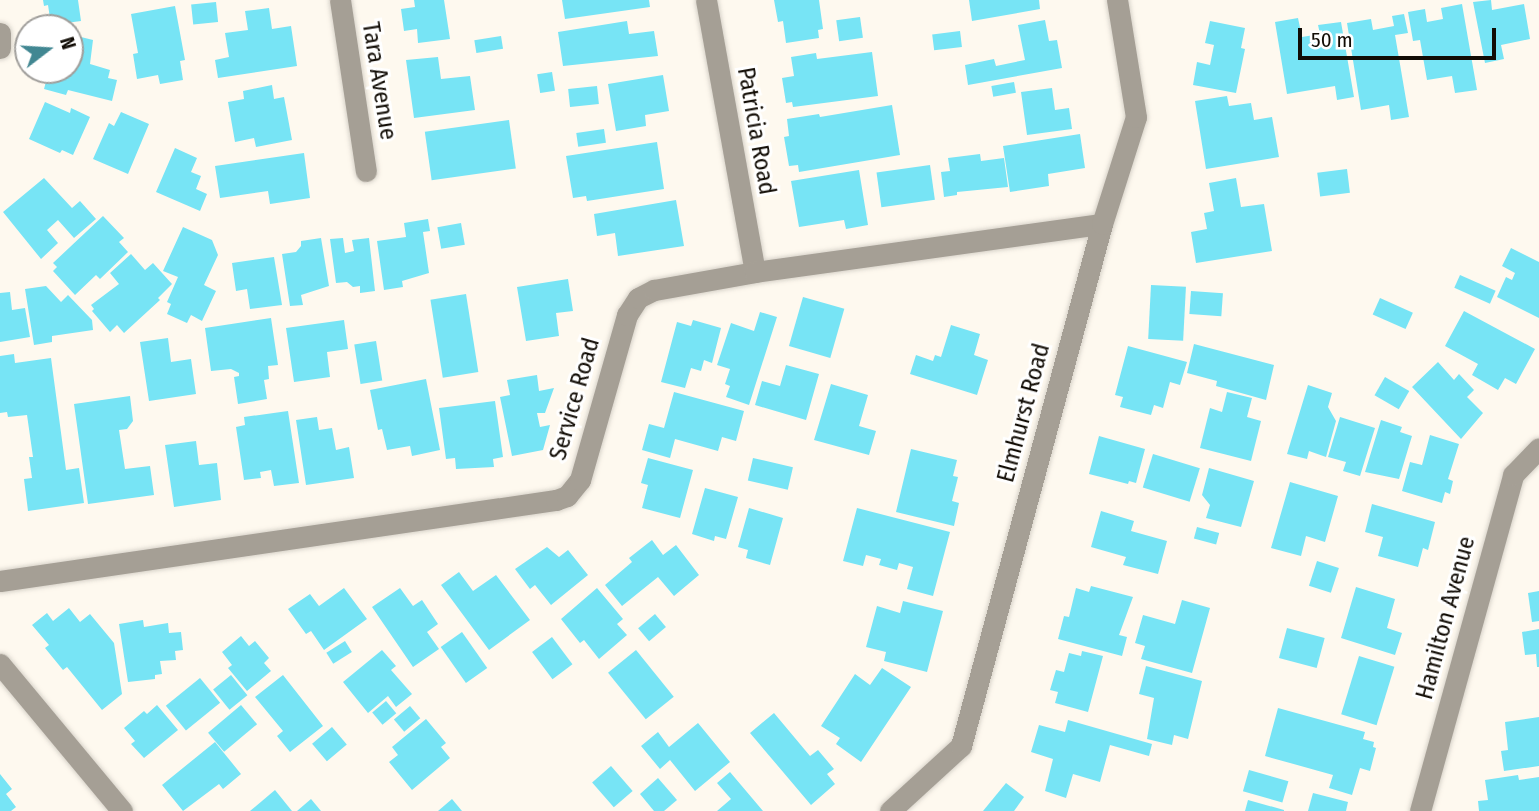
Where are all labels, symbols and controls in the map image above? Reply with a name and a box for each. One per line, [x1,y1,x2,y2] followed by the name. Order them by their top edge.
[14,14,84,84] north arrow
[1301,14,1499,58] scale bar
[355,20,403,142] street label: Tara Avenue
[1311,27,1353,53] text: 50 m
[55,34,80,52] text: N
[731,65,781,197] street label: Patricia Road
[544,335,606,463] street label: Service Road
[992,340,1056,486] street label: Elmhurst Road
[1410,533,1482,703] street label: Hamilton Avenue

